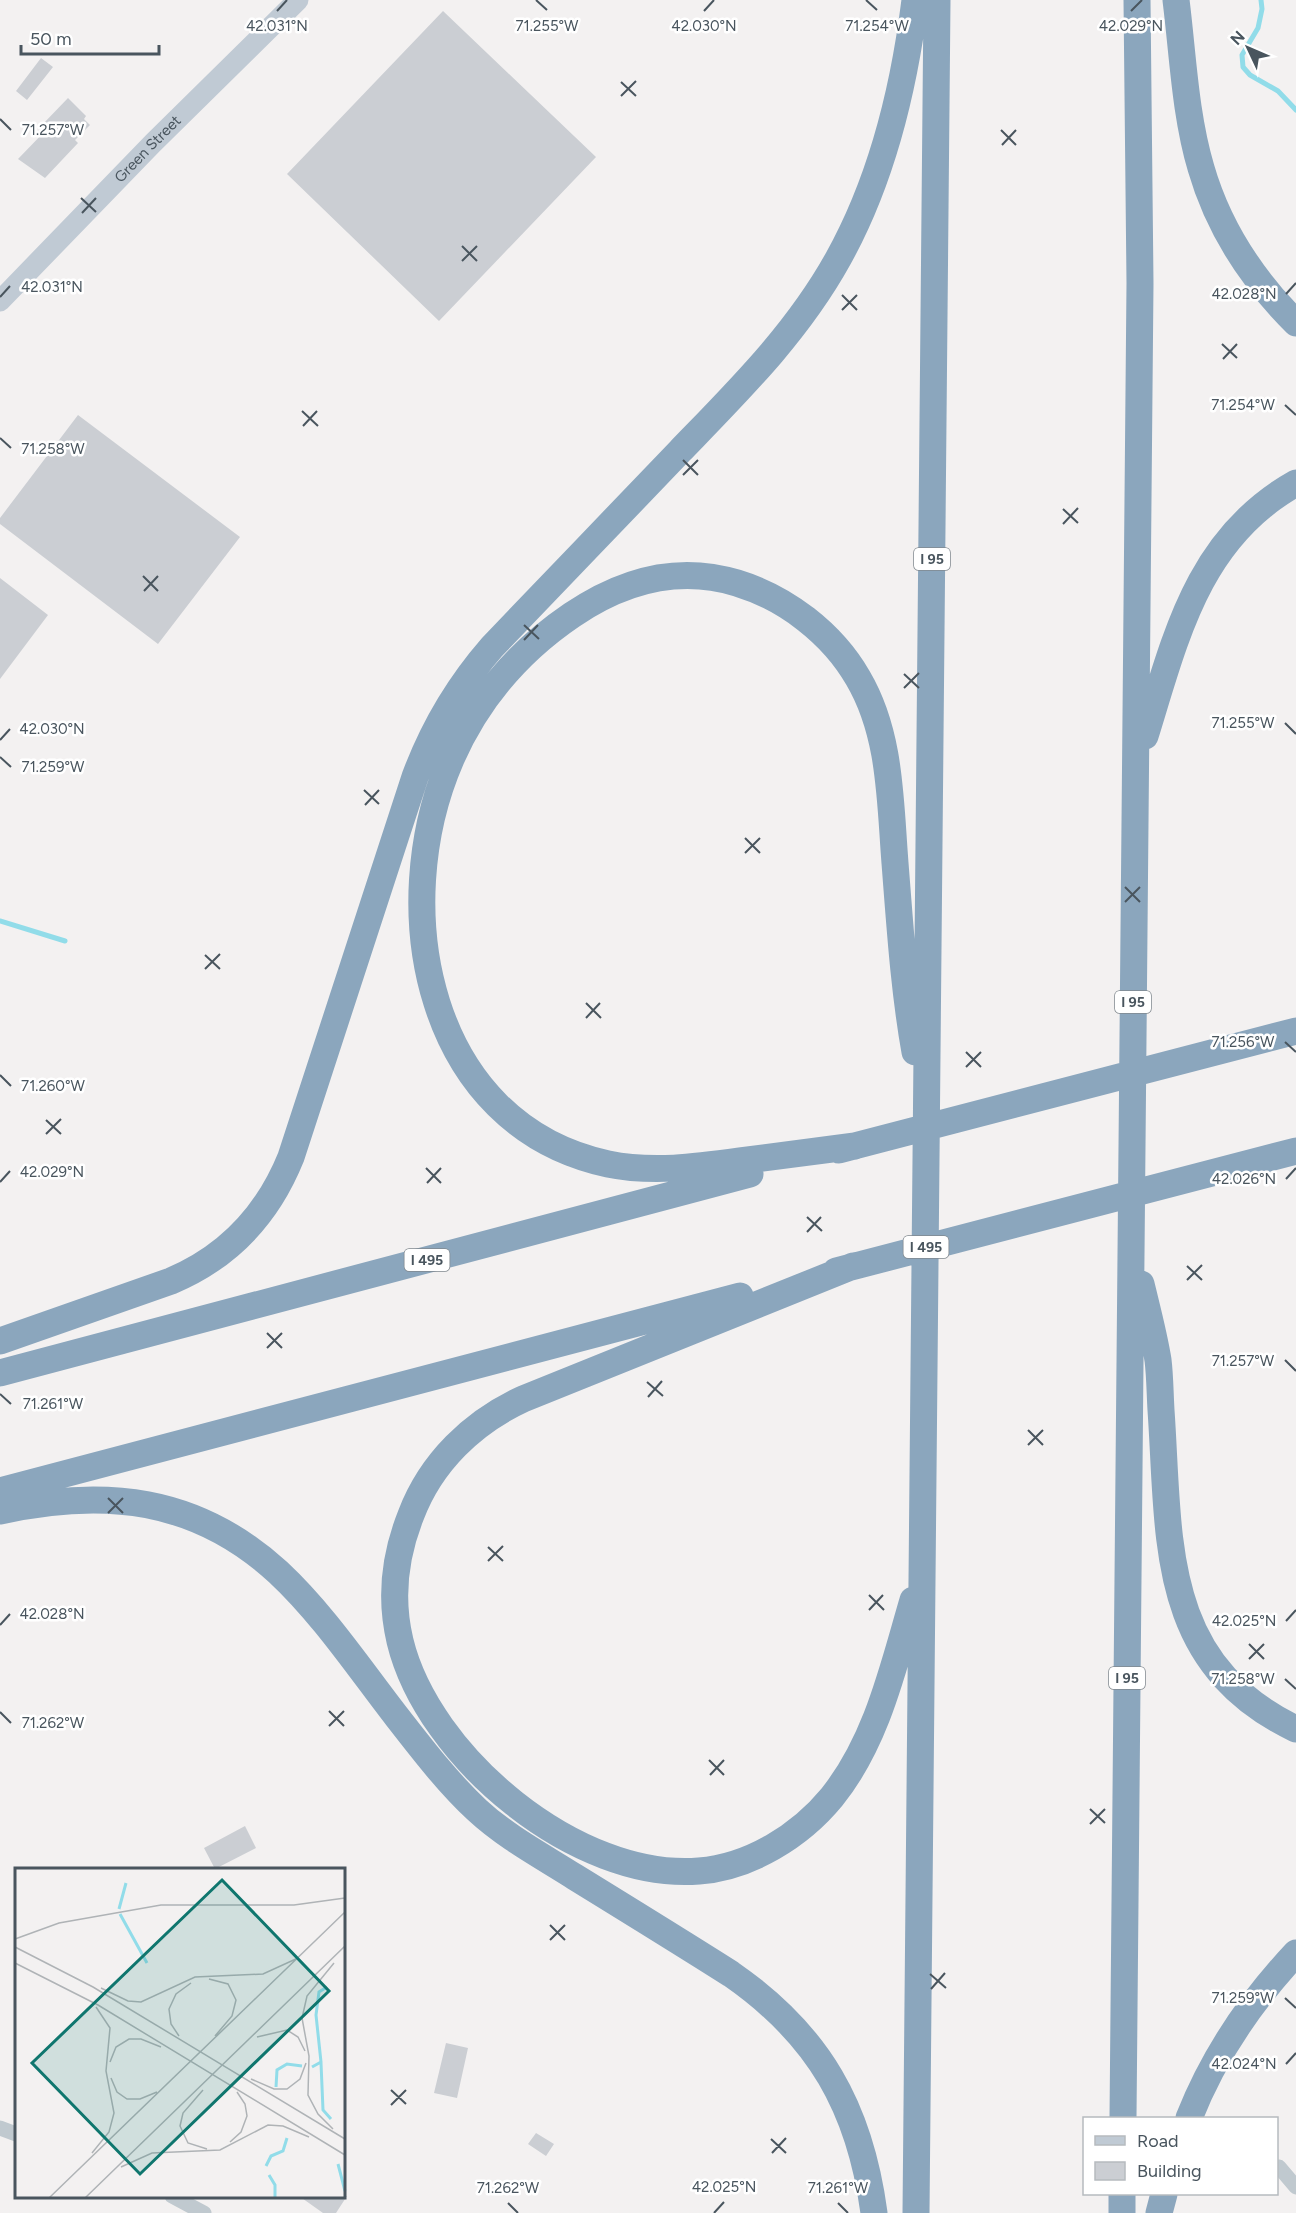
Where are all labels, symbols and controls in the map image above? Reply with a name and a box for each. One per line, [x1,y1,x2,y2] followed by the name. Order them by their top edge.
[246,17,308,35] text: 42.031°N
[516,17,579,35] text: 71.255°W
[671,17,737,35] text: 42.030°N
[845,17,909,35] text: 71.254°W
[1099,17,1163,35] text: 42.029°N
[21,18,159,56] scale bar
[1218,18,1278,78] north arrow
[1226,27,1249,49] text: N
[30,28,72,50] text: 50 m
[111,111,185,186] street label: Green Street
[22,121,85,139] text: 71.257°W
[21,278,83,296] text: 42.031°N
[1211,285,1277,303] text: 42.028°N
[1211,396,1275,414] text: 71.254°W
[21,440,85,458] text: 71.258°W
[914,548,950,570] road number: I 95
[1212,714,1275,732] text: 71.255°W
[19,720,85,738] text: 42.030°N
[22,758,85,776] text: 71.259°W
[1115,991,1151,1013] road number: I 95
[1212,1033,1275,1051] text: 71.256°W
[21,1077,85,1095] text: 71.260°W
[20,1163,84,1181] text: 42.029°N
[1212,1170,1276,1188] text: 42.026°N
[904,1236,948,1258] road number: I 495
[404,1249,450,1271] road number: I 495
[1212,1352,1275,1370] text: 71.257°W
[23,1395,84,1413] text: 71.261°W
[19,1605,85,1623] text: 42.028°N
[1212,1612,1276,1630] text: 42.025°N
[1109,1667,1145,1689] road number: I 95
[1211,1670,1275,1688] text: 71.258°W
[22,1714,85,1732] text: 71.262°W
[15,1868,345,2198] inset map
[1212,1989,1275,2007] text: 71.259°W
[1211,2055,1277,2073] text: 42.024°N
[1083,2117,1278,2195] legend
[1137,2130,1178,2152] text: Road
[1137,2160,1202,2182] text: Building
[692,2178,756,2196] text: 42.025°N
[477,2179,540,2197] text: 71.262°W
[808,2179,869,2197] text: 71.261°W

